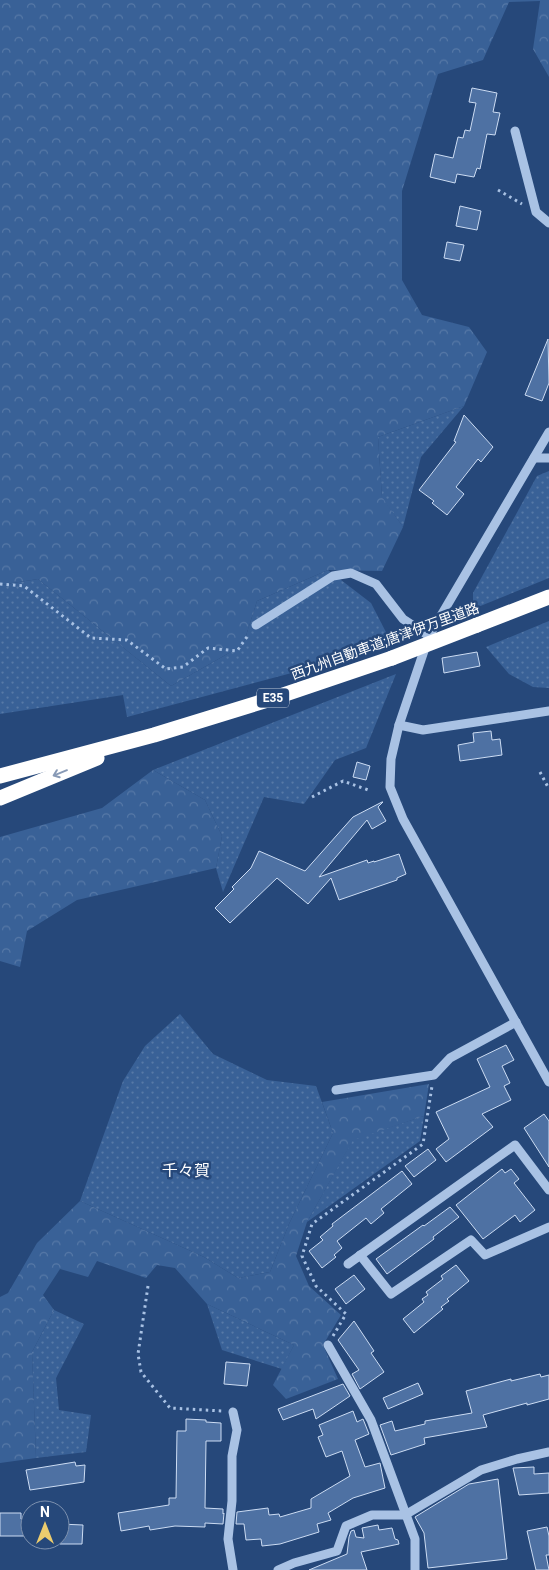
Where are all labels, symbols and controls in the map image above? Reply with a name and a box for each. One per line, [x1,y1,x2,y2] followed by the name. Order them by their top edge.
[289,599,481,683] street label: 西九州自動車道;唐津伊万里道路
[257,688,289,708] road number: E35
[53,769,69,778] one-way arrow
[162,1161,210,1180] district label: 千々賀
[20,1500,70,1550] north arrow
[40,1504,50,1520] text: N

